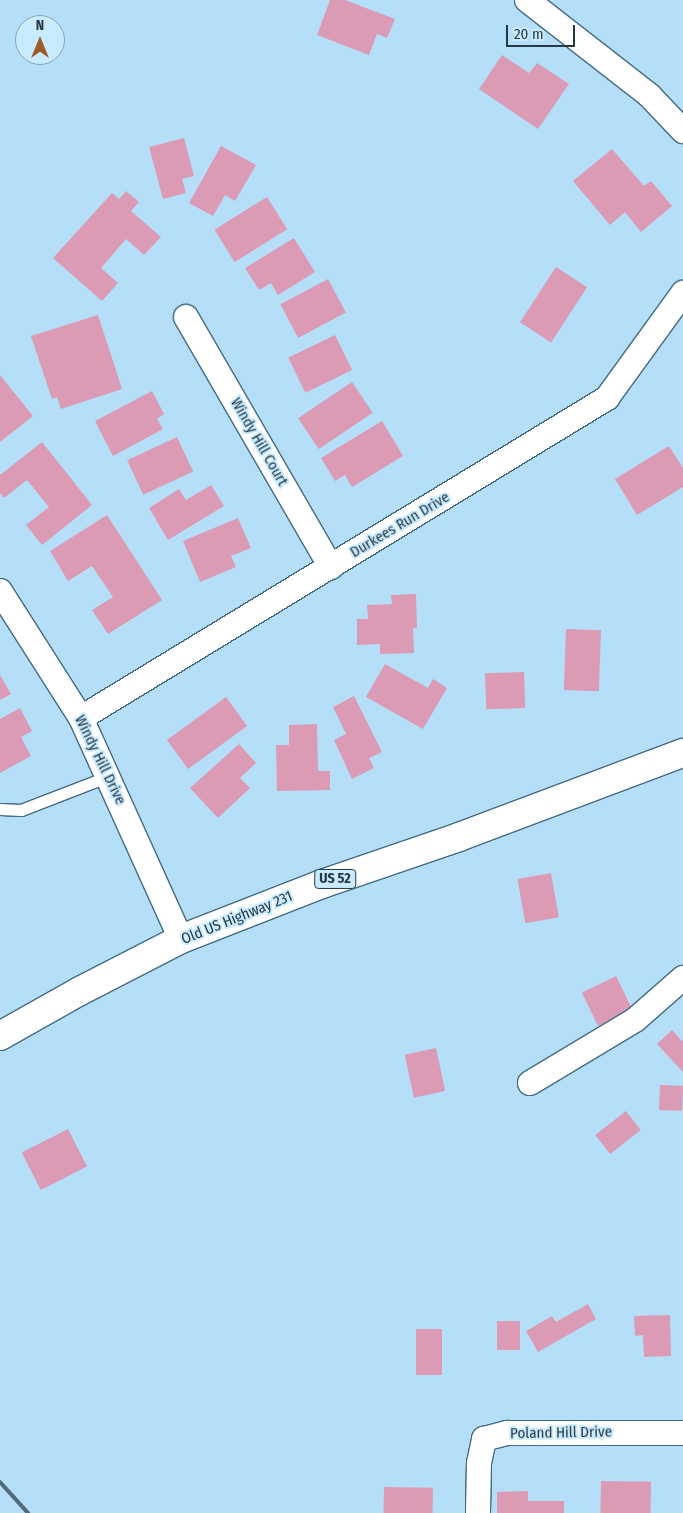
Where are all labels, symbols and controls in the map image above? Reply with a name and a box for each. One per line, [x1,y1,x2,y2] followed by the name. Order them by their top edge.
[15,15,65,65] north arrow
[508,15,577,47] scale bar
[36,17,44,34] text: N
[514,25,544,43] text: 20 m
[227,395,291,489] street label: Windy Hill Court
[347,488,453,562] street label: Durkees Run Drive
[71,712,129,808] street label: Windy Hill Drive
[314,868,356,891] road number: US 52
[179,888,295,948] street label: Old US Highway 231
[510,1423,612,1443] street label: Poland Hill Drive

